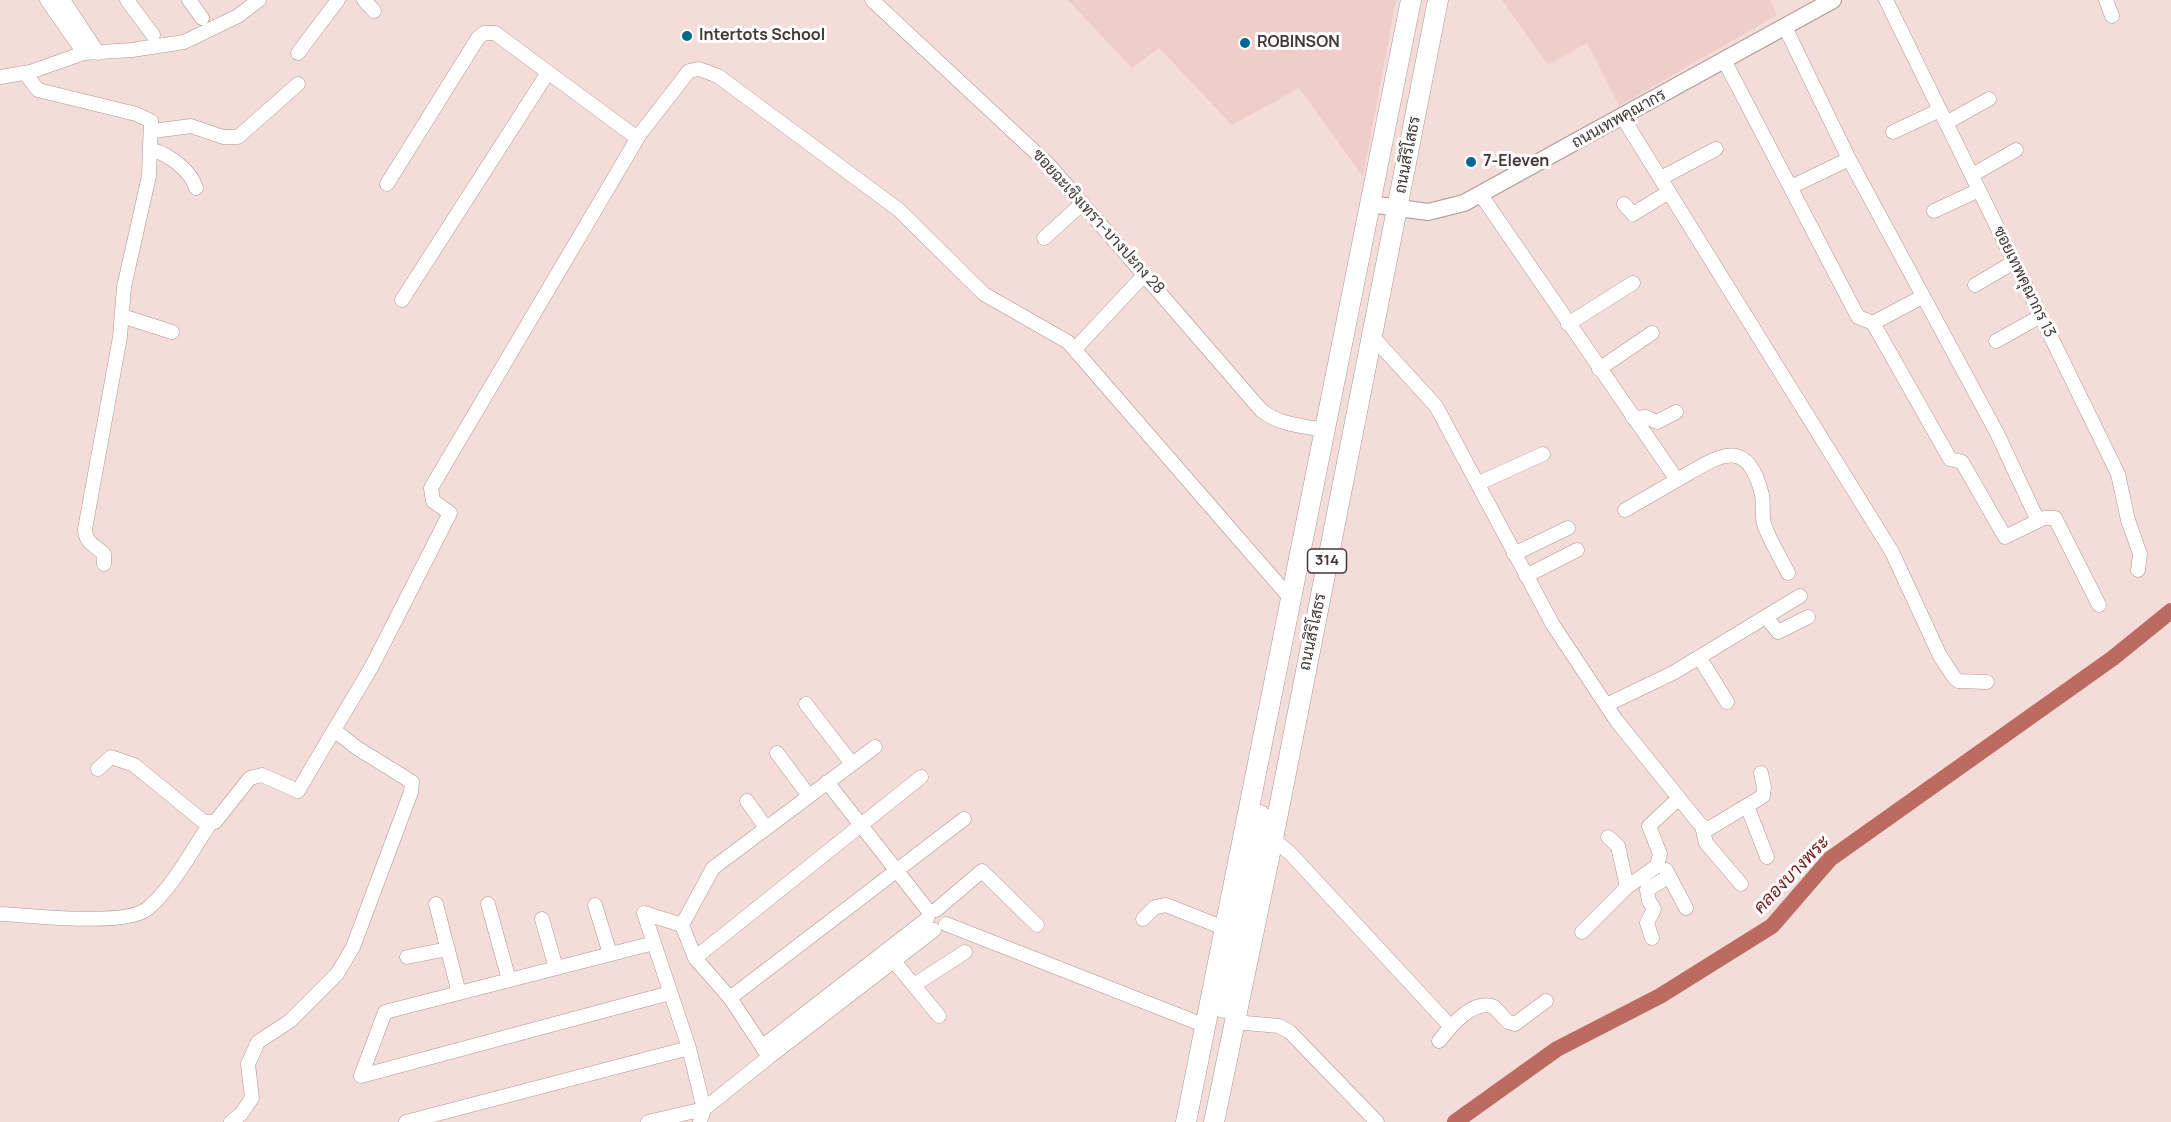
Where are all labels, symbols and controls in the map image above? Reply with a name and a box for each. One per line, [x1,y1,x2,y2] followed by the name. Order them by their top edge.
[699,26,825,46] place label: Intertots School
[680,29,694,43] marker: Intertots School
[1257,33,1340,53] place label: ROBINSON
[1238,36,1252,50] marker: ROBINSON
[1569,85,1669,153] street label: ถนนเทพคุณากร
[1391,115,1425,195] street label: ถนนสิริโสธร
[1028,146,1168,298] street label: ซอยฉะเชิงเทรา-บางปะกง 28
[1483,152,1549,172] place label: 7-Eleven
[1464,155,1478,169] marker: 7-Eleven
[1989,223,2059,341] street label: ซอยเทพคุณากร 13
[1308,549,1346,573] road number: 314
[1295,592,1331,672] street label: ถนนสิริโสธร
[1750,832,1834,918] water label: คลองบางพระ

